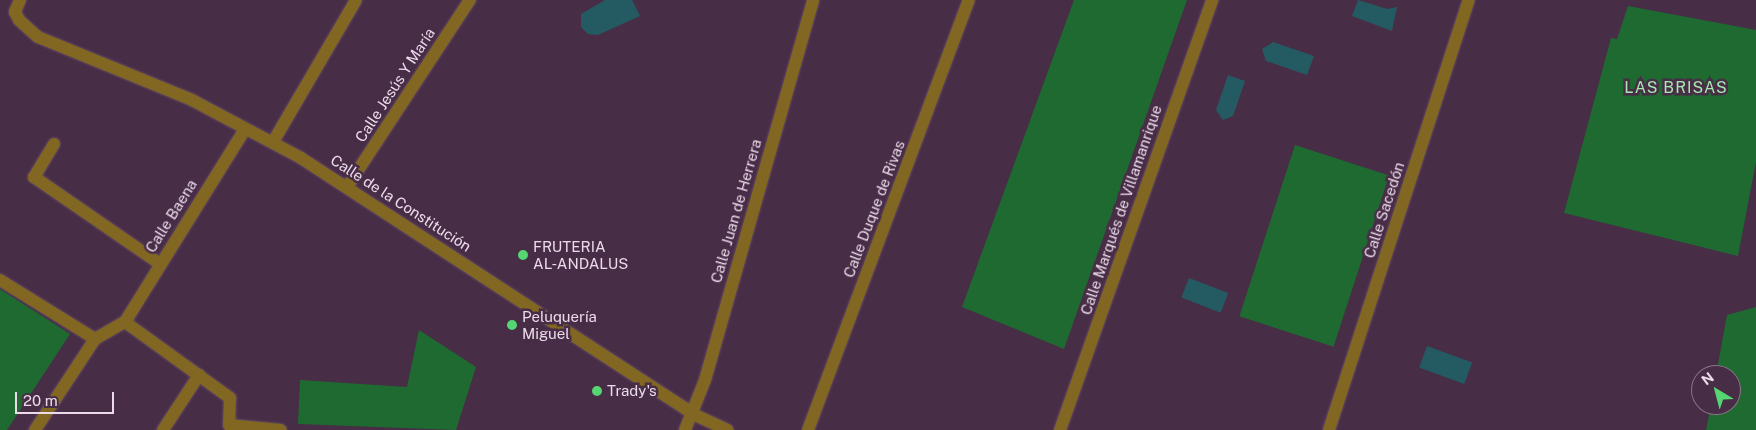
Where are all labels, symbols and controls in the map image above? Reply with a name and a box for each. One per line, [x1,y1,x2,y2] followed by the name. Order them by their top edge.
[351,24,439,146] street label: Calle Jesús Y María
[1623,78,1729,98] district label: LAS BRISAS
[1076,102,1166,318] street label: Calle Marqués de Villamanrique
[707,137,765,285] street label: Calle Juan de Herrera
[839,138,909,280] street label: Calle Duque de Rivas
[327,151,475,255] street label: Calle de la Constitución
[1360,160,1408,260] street label: Calle Sacedón
[141,176,201,256] street label: Calle Baena
[533,237,628,272] place label: FRUTERIA AL-ANDALUS
[517,249,529,261] marker: FRUTERIA AL-ANDALUS
[522,307,597,342] place label: Peluquería Miguel
[506,319,518,331] marker: Peluquería Miguel
[1691,365,1741,415] north arrow
[1698,369,1717,389] text: N
[18,382,116,414] scale bar
[607,382,657,400] place label: Trady's
[591,385,603,397] marker: Trady's
[23,392,58,409] text: 20 m

